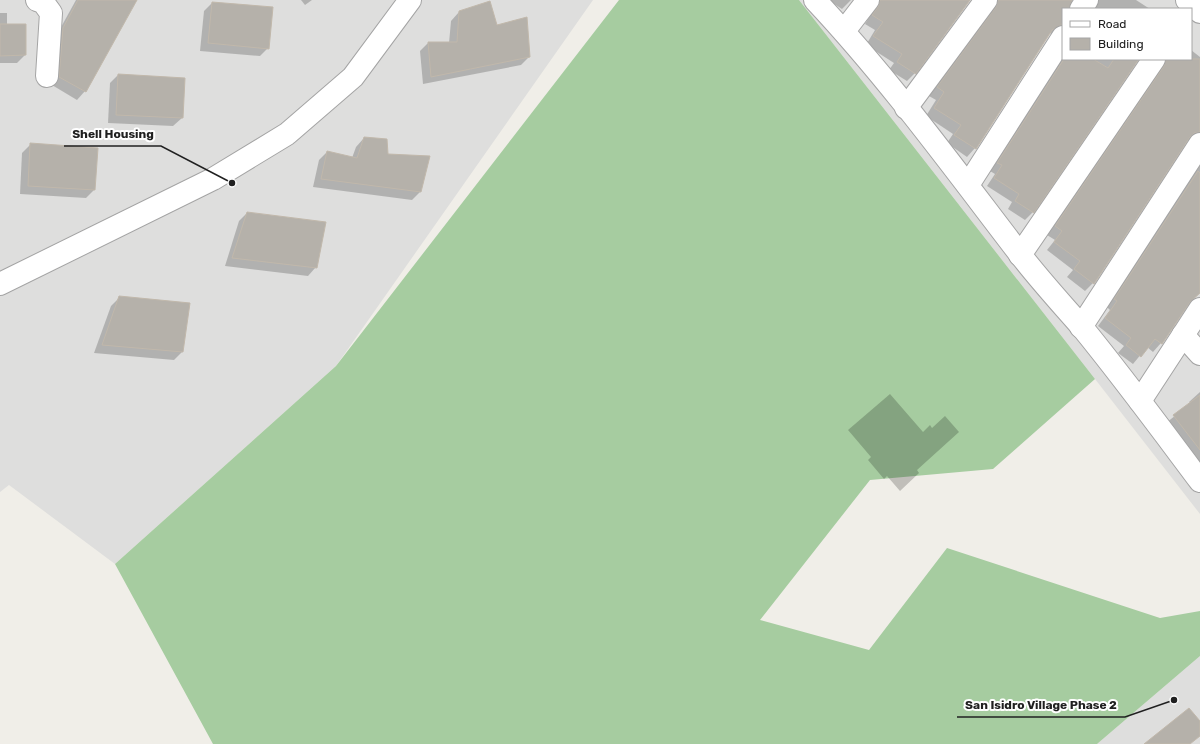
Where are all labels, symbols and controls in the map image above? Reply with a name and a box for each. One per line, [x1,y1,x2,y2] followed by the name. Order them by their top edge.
[1062,8,1192,60] legend
[1098,17,1126,31] text: Road
[1098,37,1144,51] text: Building
[64,122,161,146] callout: Shell Housing
[72,127,154,141] text: Shell Housing
[957,693,1125,717] callout: San Isidro Village Phase 2
[965,698,1117,712] text: San Isidro Village Phase 2

